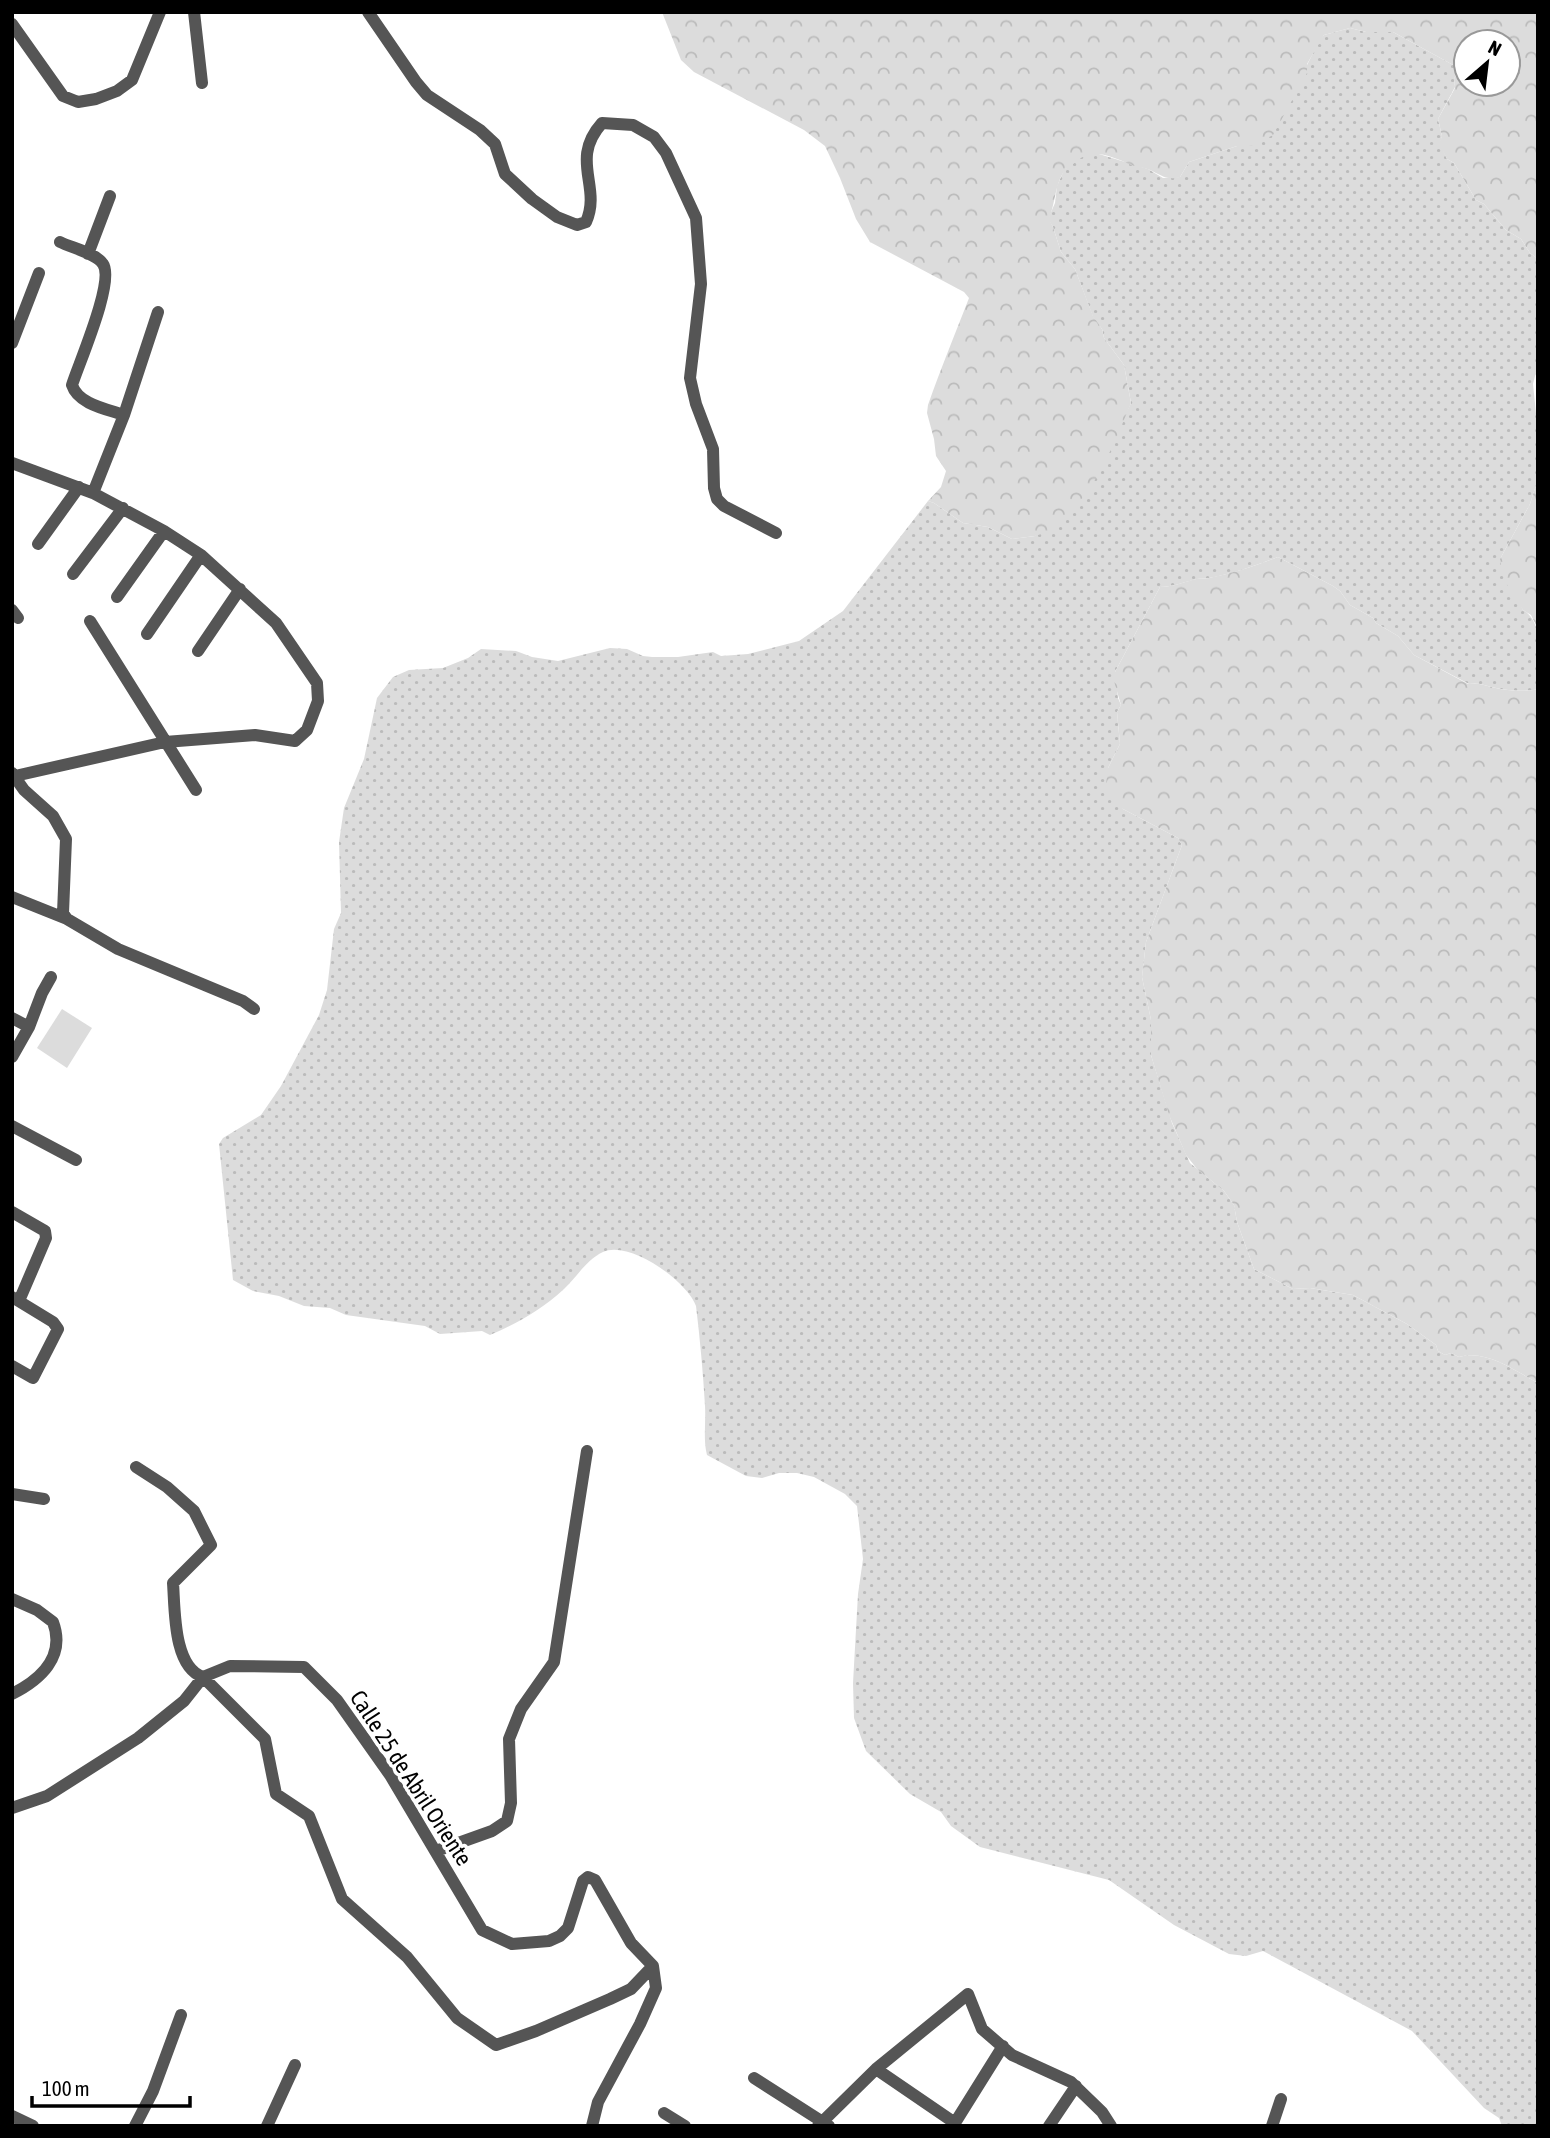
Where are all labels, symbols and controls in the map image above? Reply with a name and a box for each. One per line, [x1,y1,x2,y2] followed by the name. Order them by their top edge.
[1452,28,1522,98] north arrow
[1485,36,1505,60] text: N
[345,1686,477,1870] street label: Calle 25 de Abril Oriente
[32,2064,189,2108] scale bar
[42,2076,90,2100] text: 100 m

